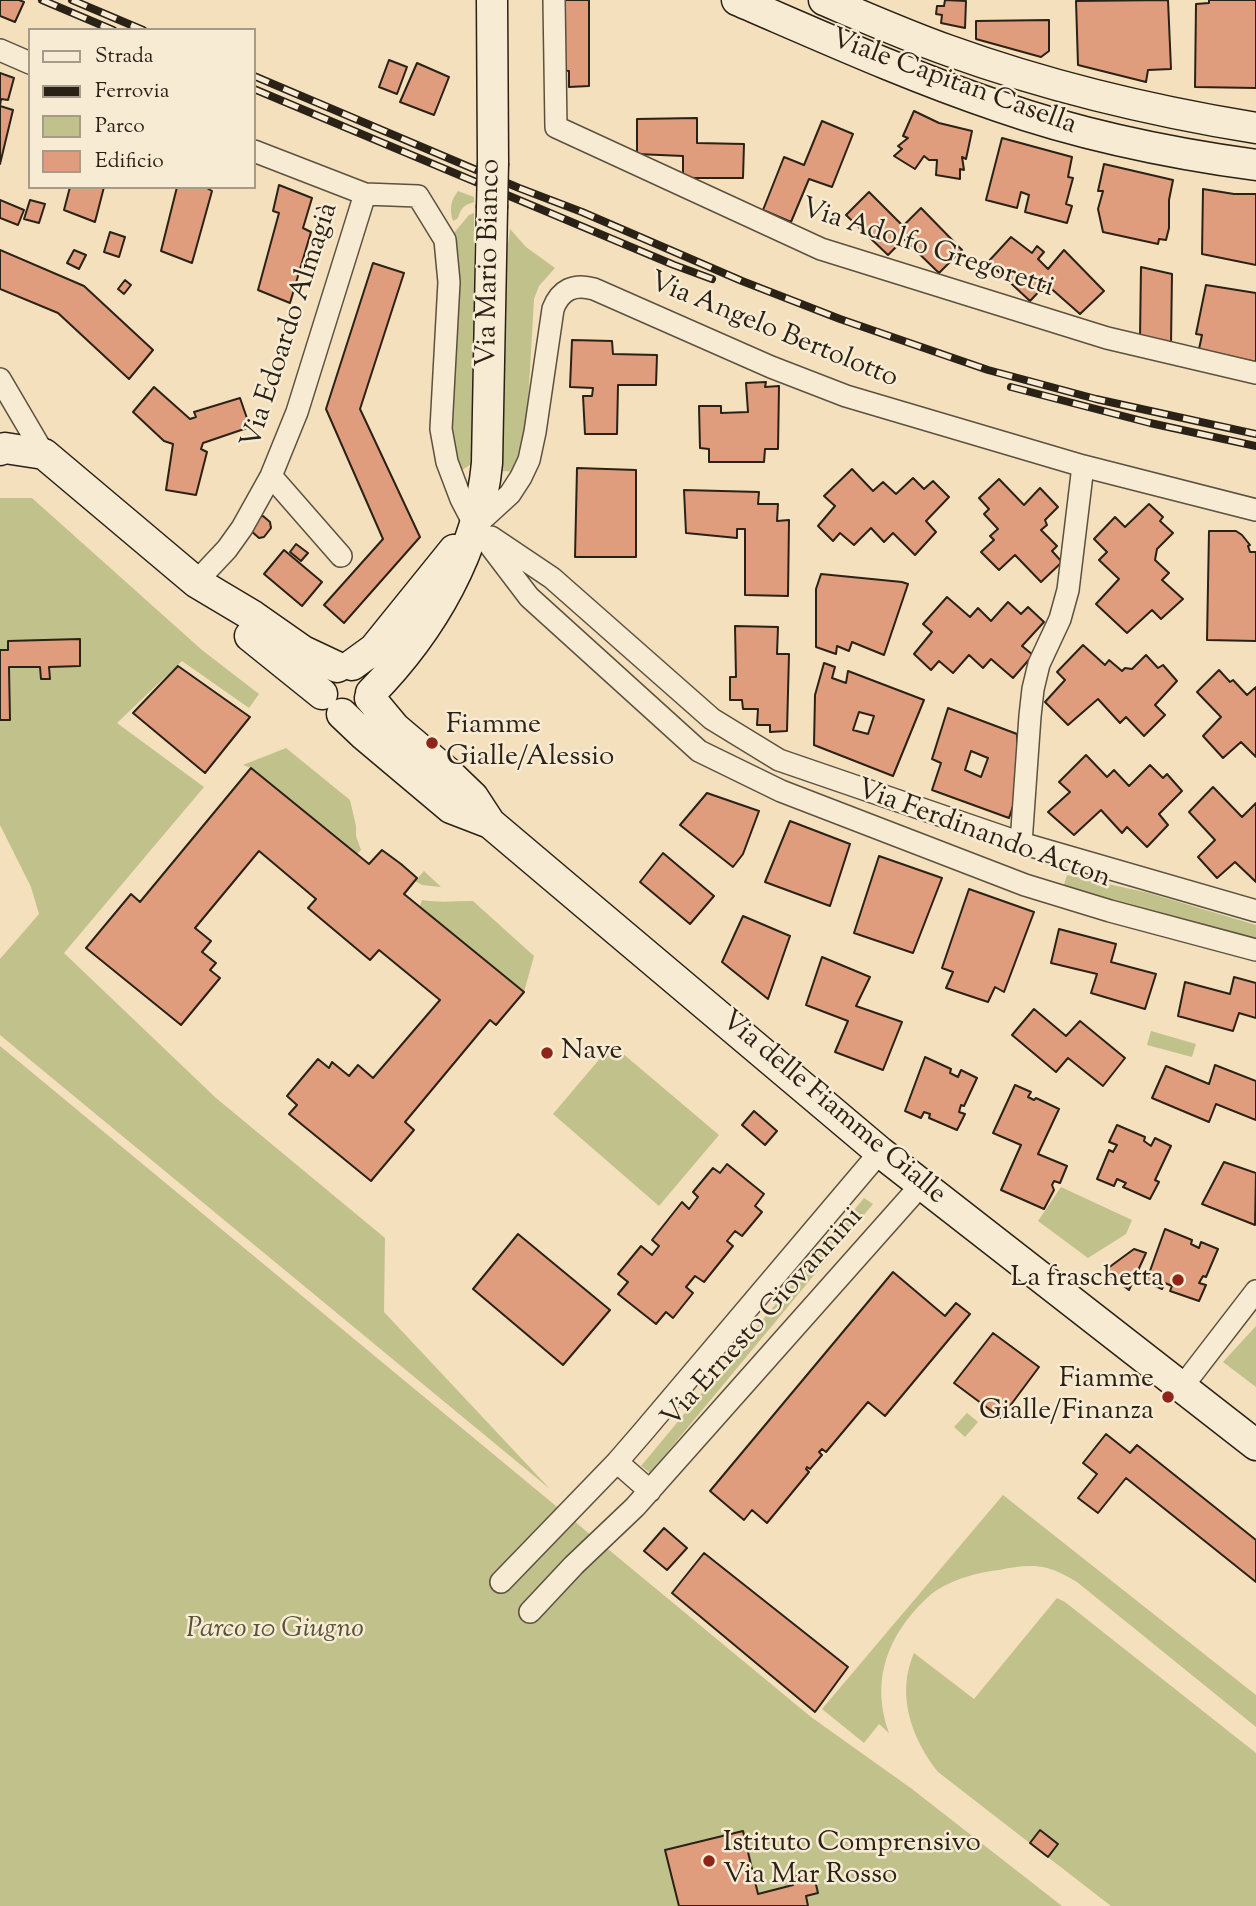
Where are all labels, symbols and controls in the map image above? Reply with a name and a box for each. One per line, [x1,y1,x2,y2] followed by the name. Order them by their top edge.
[826,24,1080,144] street label: Viale Capitan Casella
[28,28,256,189] legend
[95,42,154,72] text: Strada
[95,77,169,107] text: Ferrovia
[95,112,145,142] text: Parco
[95,147,164,177] text: Edificio
[472,159,510,367] street label: Via Mario Bianco
[796,193,1058,307] street label: Via Adolfo Gregoretti
[236,199,348,453] street label: Via Edoardo Almagià
[644,267,902,397] street label: Via Angelo Bertolotto
[446,710,614,776] place label: Fiamme Gialle/Alessio
[424,735,440,751] marker: Fiamme Gialle/Alessio
[851,774,1115,898] street label: Via Ferdinando Acton
[713,1005,951,1213] street label: Via delle Fiamme Gialle
[561,1036,623,1070] place label: Nave
[539,1045,555,1061] marker: Nave
[656,1202,872,1436] street label: Via Ernesto Giovannini
[1011,1263,1164,1297] place label: La fraschetta
[1170,1272,1186,1288] marker: La fraschetta
[979,1364,1154,1430] place label: Fiamme Gialle/Finanza
[1160,1389,1176,1405] marker: Fiamme Gialle/Finanza
[186,1614,364,1648] park label: Parco 10 Giugno
[723,1828,981,1894] place label: Istituto Comprensivo Via Mar Rosso
[701,1853,717,1869] marker: Istituto Comprensivo Via Mar Rosso

